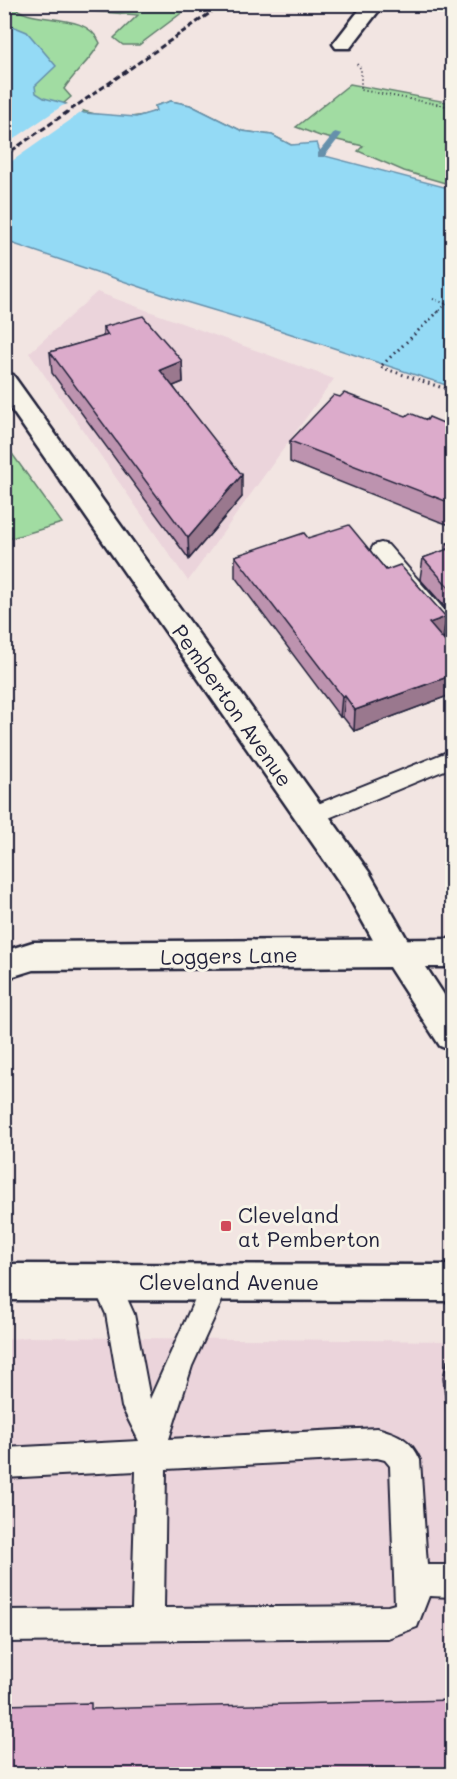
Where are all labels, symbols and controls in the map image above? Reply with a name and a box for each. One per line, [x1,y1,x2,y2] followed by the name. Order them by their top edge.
[167,619,299,791] street label: Pemberton Avenue
[160,940,298,970] street label: Loggers Lane
[238,1201,380,1252] place label: Cleveland at Pemberton
[219,1219,233,1233] marker: Cleveland at Pemberton
[139,1268,319,1295] street label: Cleveland Avenue

